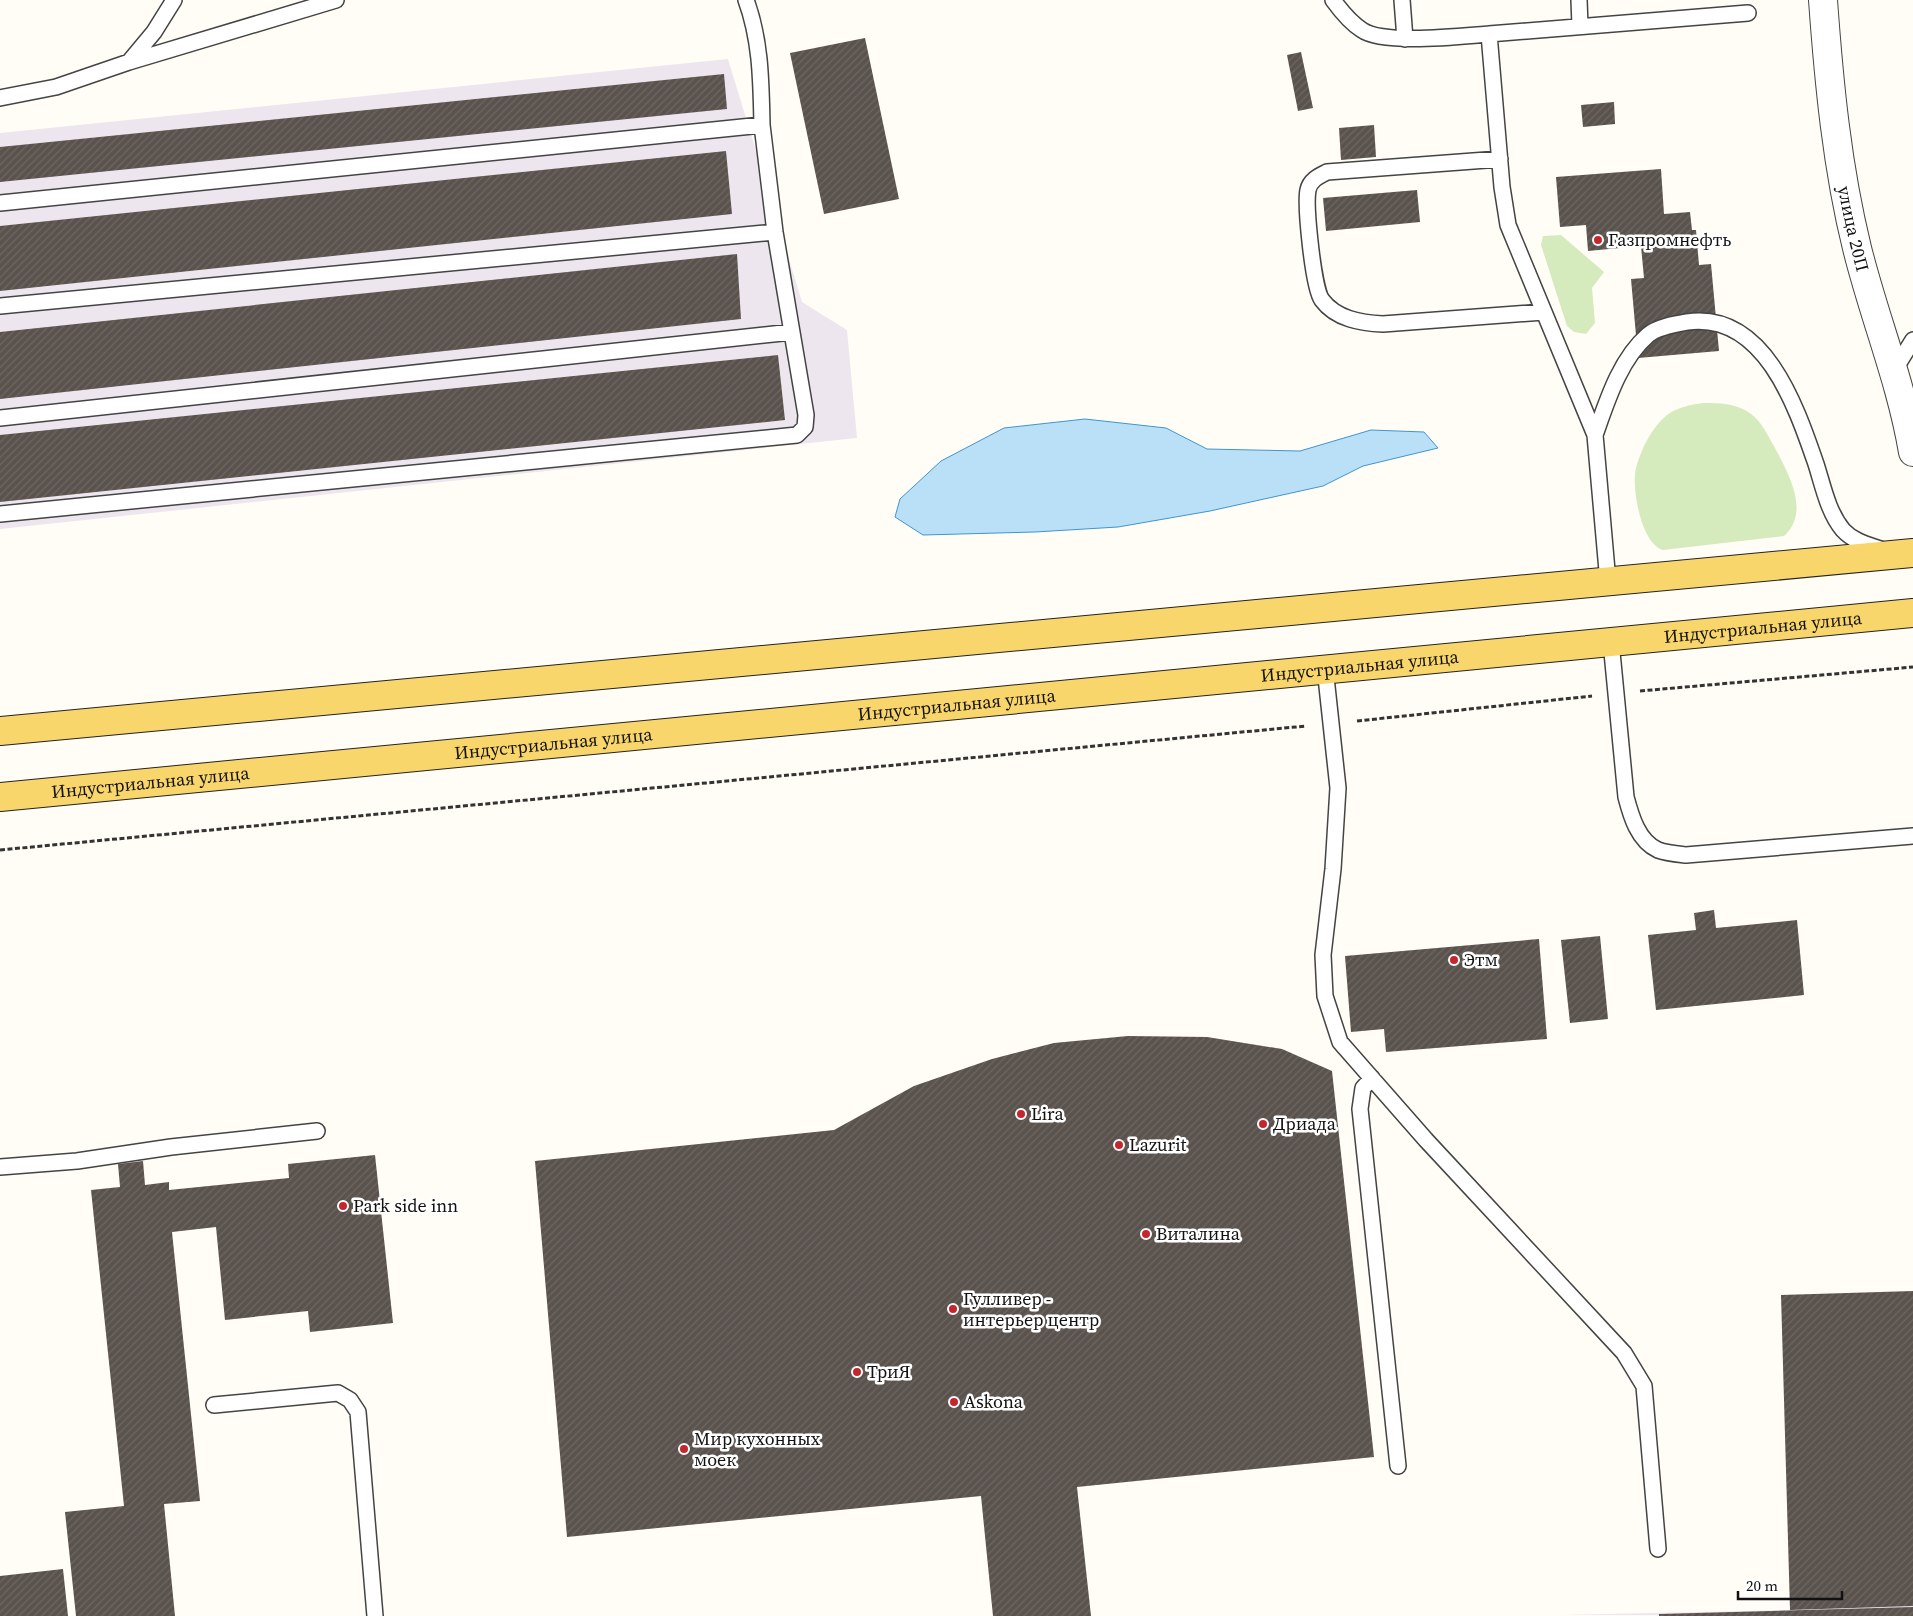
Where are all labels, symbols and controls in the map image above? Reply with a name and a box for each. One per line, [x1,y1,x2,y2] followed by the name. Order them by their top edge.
[1832,184,1876,274] street label: улица 20П
[1608,227,1731,252] place label: Газпромнефть
[1592,234,1604,246] marker: Газпромнефть
[1663,605,1864,649] street label: Индустриальная улица
[1260,644,1461,688] street label: Индустриальная улица
[856,682,1058,726] street label: Индустриальная улица
[453,721,654,765] street label: Индустриальная улица
[50,760,251,804] street label: Индустриальная улица
[1464,947,1498,972] place label: Этм
[1448,954,1460,966] marker: Этм
[1031,1101,1065,1126] place label: Lira
[1015,1108,1027,1120] marker: Lira
[1273,1111,1337,1136] place label: Дриада
[1257,1118,1269,1130] marker: Дриада
[1129,1132,1187,1157] place label: Lazurit
[1113,1139,1125,1151] marker: Lazurit
[353,1193,458,1218] place label: Park side inn
[337,1200,349,1212] marker: Park side inn
[1156,1221,1241,1246] place label: Виталина
[1140,1228,1152,1240] marker: Виталина
[963,1286,1099,1332] place label: Гулливер - интерьер центр
[947,1303,959,1315] marker: Гулливер - интерьер центр
[867,1359,910,1384] place label: ТриЯ
[851,1366,863,1378] marker: ТриЯ
[964,1389,1024,1414] place label: Askona
[948,1396,960,1408] marker: Askona
[694,1426,821,1472] place label: Мир кухонных моек
[678,1443,690,1455] marker: Мир кухонных моек
[1738,1568,1842,1600] scale bar
[1746,1575,1778,1596] text: 20 m

